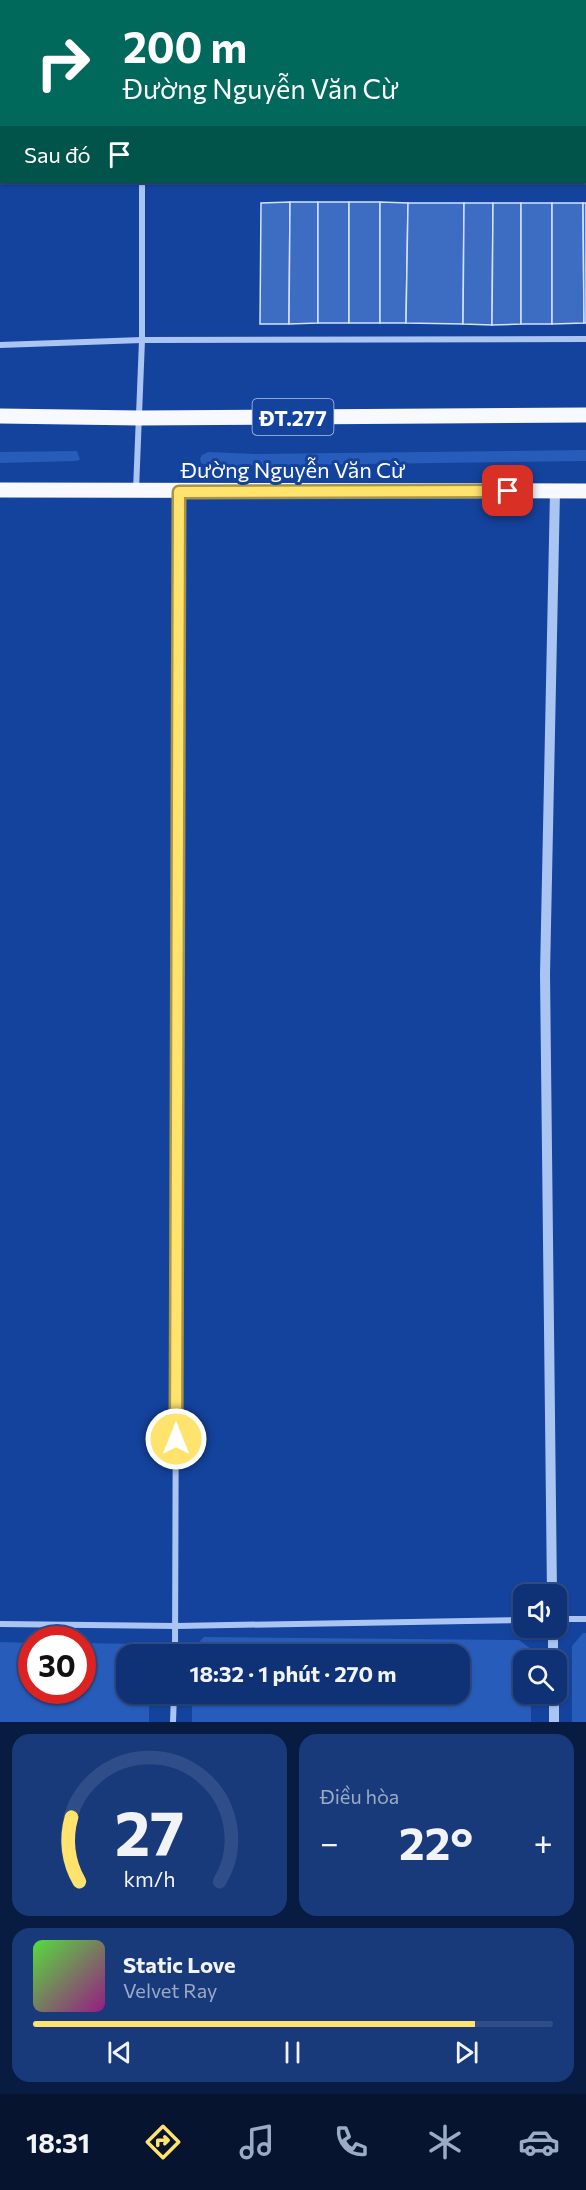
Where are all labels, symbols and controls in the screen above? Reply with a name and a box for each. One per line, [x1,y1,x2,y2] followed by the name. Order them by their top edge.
[123,20,247,72] text: 200 m
[24,24,102,102] icon: right
[123,72,398,105] text: Đường Nguyễn Văn Cừ
[103,138,136,171] icon: arrive
[24,141,91,168] text: Sau đó
[252,399,334,435] road number: ĐT.277
[180,456,406,483] street label: Đường Nguyễn Văn Cừ
[482,465,533,516] pin
[491,474,524,507] icon: arrive
[144,1407,208,1471] position arrow
[513,1584,567,1704] map controls
[513,1584,567,1638] button: sound
[18,1626,96,1704] speed limit sign: 30
[513,1650,567,1704] button: search
[189,1660,397,1687] text: 18:32 · 1 phút · 270 m
[320,1784,399,1808] text: Điều hòa
[115,1793,184,1869] text: 27
[399,1814,473,1869] text: 22°
[320,1821,339,1862] text: −
[534,1821,553,1862] text: +
[123,1865,176,1891] text: km/h
[123,1951,236,1978] text: Static Love
[123,1978,217,2002] text: Velvet Ray
[103,2036,136,2069] icon: previous
[276,2036,309,2069] icon: pause
[450,2036,483,2069] icon: next
[142,2121,184,2163] icon: directions
[236,2121,278,2163] icon: music
[330,2121,372,2163] icon: phone
[424,2121,466,2163] icon: climate
[518,2121,560,2163] icon: car
[26,2126,90,2159] text: 18:31

